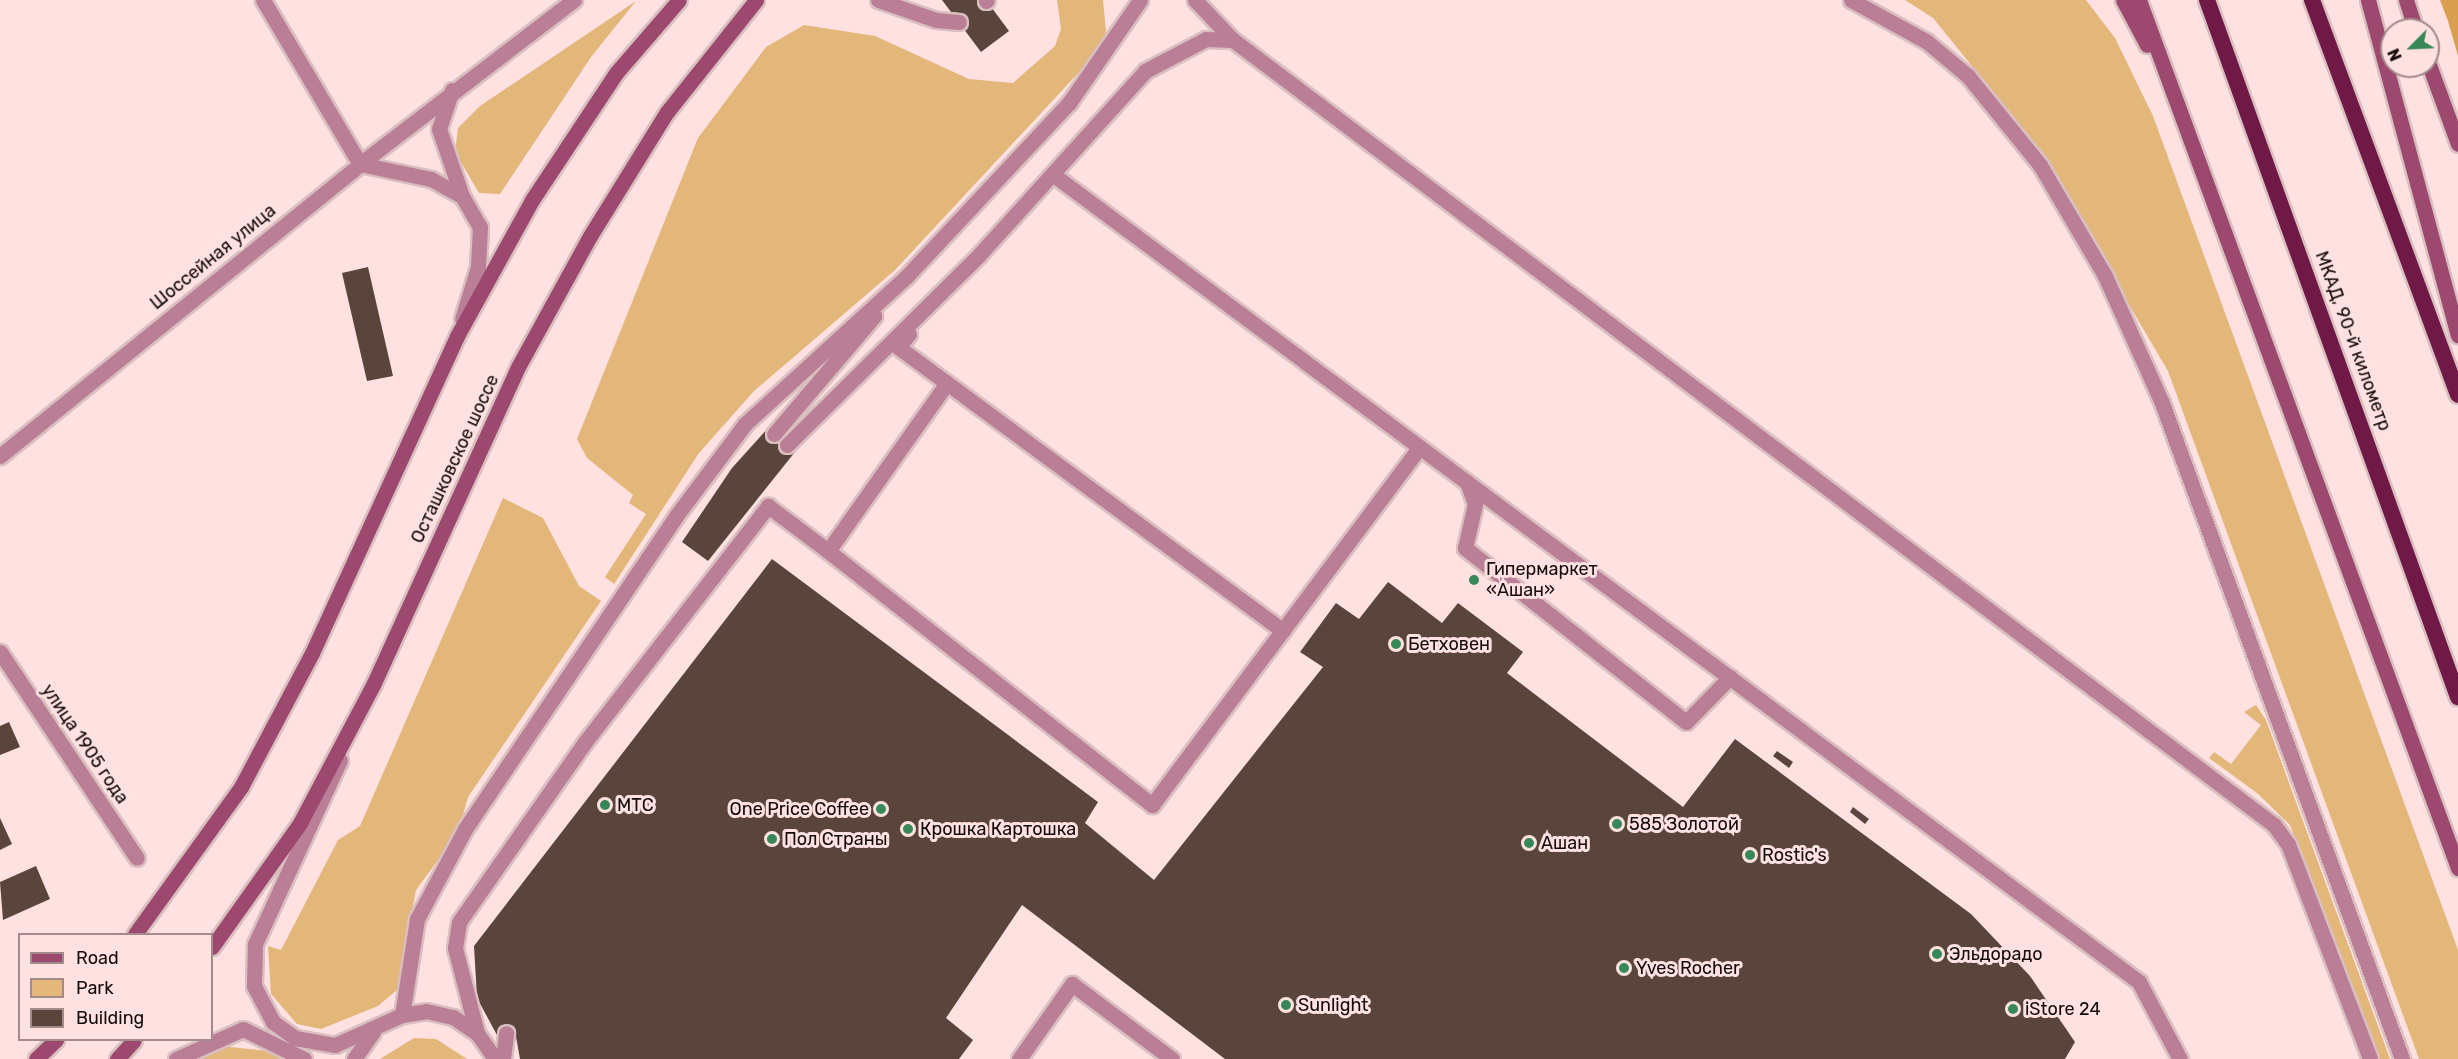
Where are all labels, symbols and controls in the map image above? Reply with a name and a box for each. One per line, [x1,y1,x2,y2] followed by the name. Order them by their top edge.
[2380,18,2440,78] north arrow
[2384,46,2406,64] text: N
[146,200,280,314] street label: Шоссейная улица
[2310,248,2396,434] street label: МКАД, 90-й километр
[406,371,504,547] street label: Осташковское шоссе
[1486,559,1598,602] place label: Гипермаркет «Ашан»
[1467,573,1481,587] marker: Гипермаркет «Ашан»
[1408,633,1490,655] place label: Бетховен
[1389,637,1403,651] marker: Бетховен
[37,680,133,808] street label: улица 1905 года
[617,794,654,816] place label: МТС
[598,798,612,812] marker: МТС
[730,798,869,820] place label: One Price Coffee
[874,802,888,816] marker: One Price Coffee
[1629,813,1739,835] place label: 585 Золотой
[1610,817,1624,831] marker: 585 Золотой
[920,818,1076,840] place label: Крошка Картошка
[901,822,915,836] marker: Крошка Картошка
[784,828,887,850] place label: Пол Страны
[765,832,779,846] marker: Пол Страны
[1541,832,1588,854] place label: Ашан
[1522,836,1536,850] marker: Ашан
[1762,844,1827,866] place label: Rostic's
[1743,848,1757,862] marker: Rostic's
[18,933,213,1041] legend
[1949,943,2043,965] place label: Эльдорадо
[76,947,119,969] text: Road
[1930,947,1944,961] marker: Эльдорадо
[1636,957,1740,979] place label: Yves Rocher
[1617,961,1631,975] marker: Yves Rocher
[76,977,113,999] text: Park
[1298,994,1368,1016] place label: Sunlight
[1279,998,1293,1012] marker: Sunlight
[2025,998,2101,1020] place label: iStore 24
[2006,1002,2020,1016] marker: iStore 24
[76,1007,144,1029] text: Building

